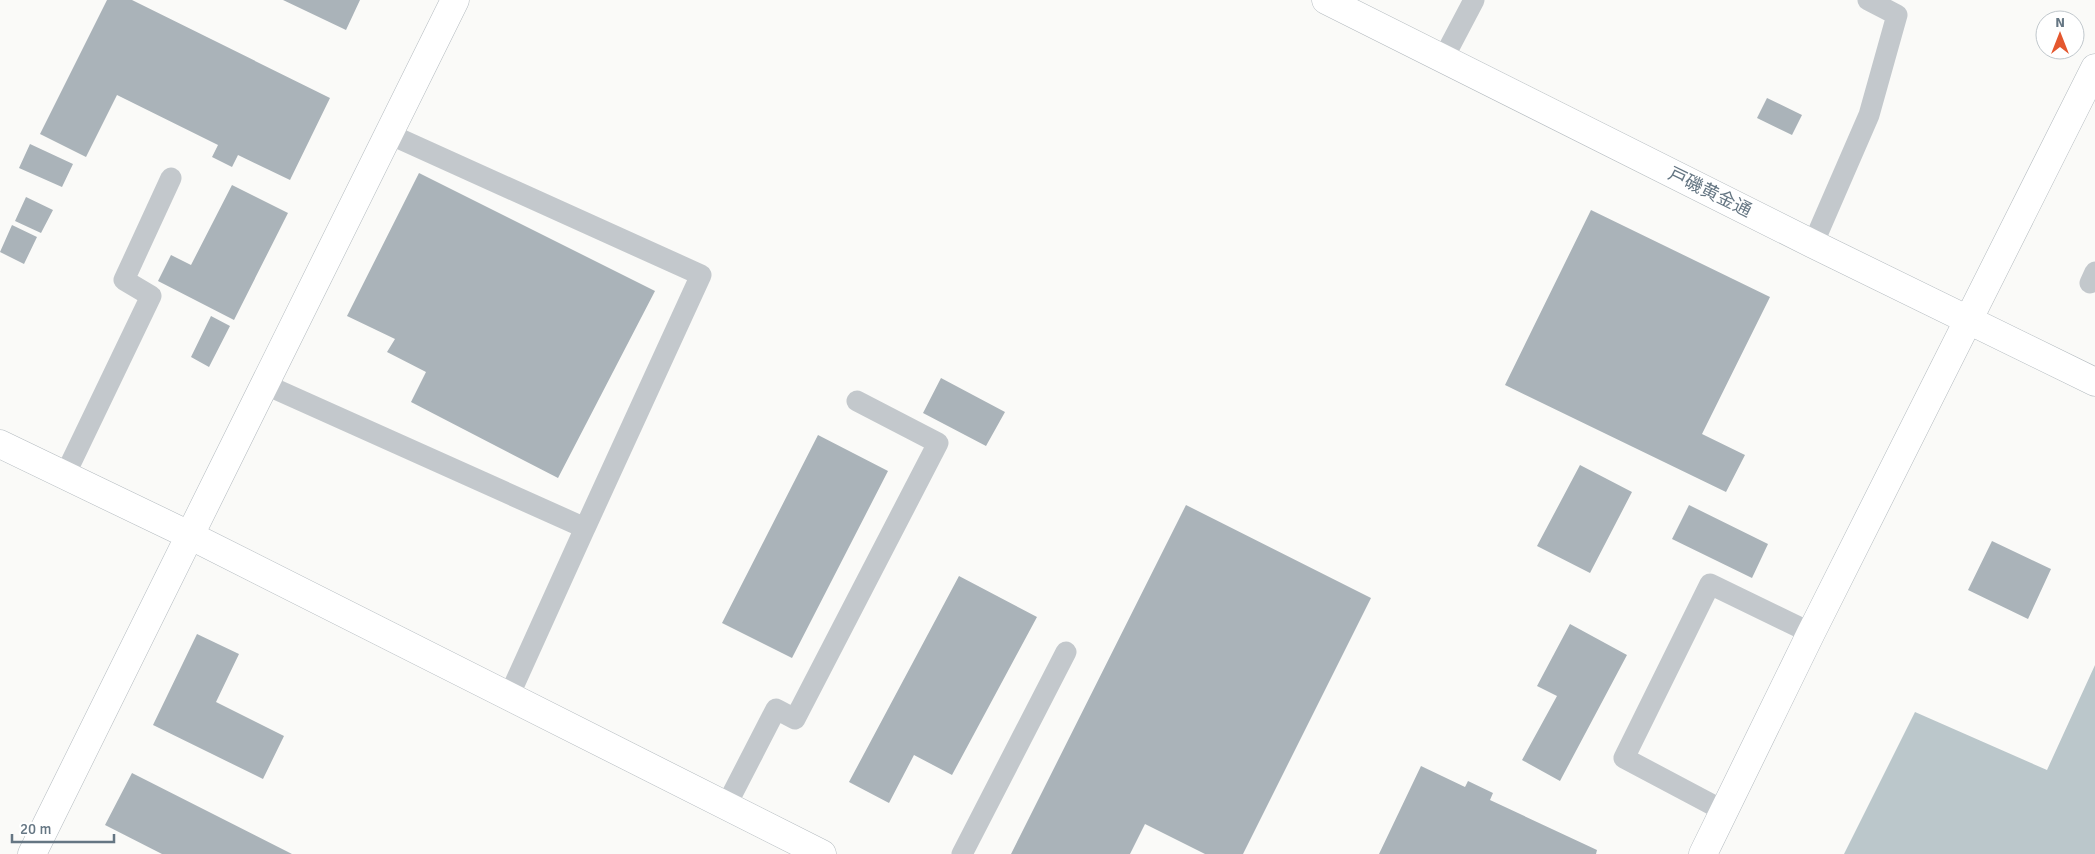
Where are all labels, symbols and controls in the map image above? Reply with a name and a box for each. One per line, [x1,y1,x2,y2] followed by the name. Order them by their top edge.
[2035,10,2085,60] north arrow
[2055,14,2065,31] text: N
[1665,162,1755,222] street label: 戸磯黄金通
[12,812,115,844] scale bar
[20,820,51,838] text: 20 m

